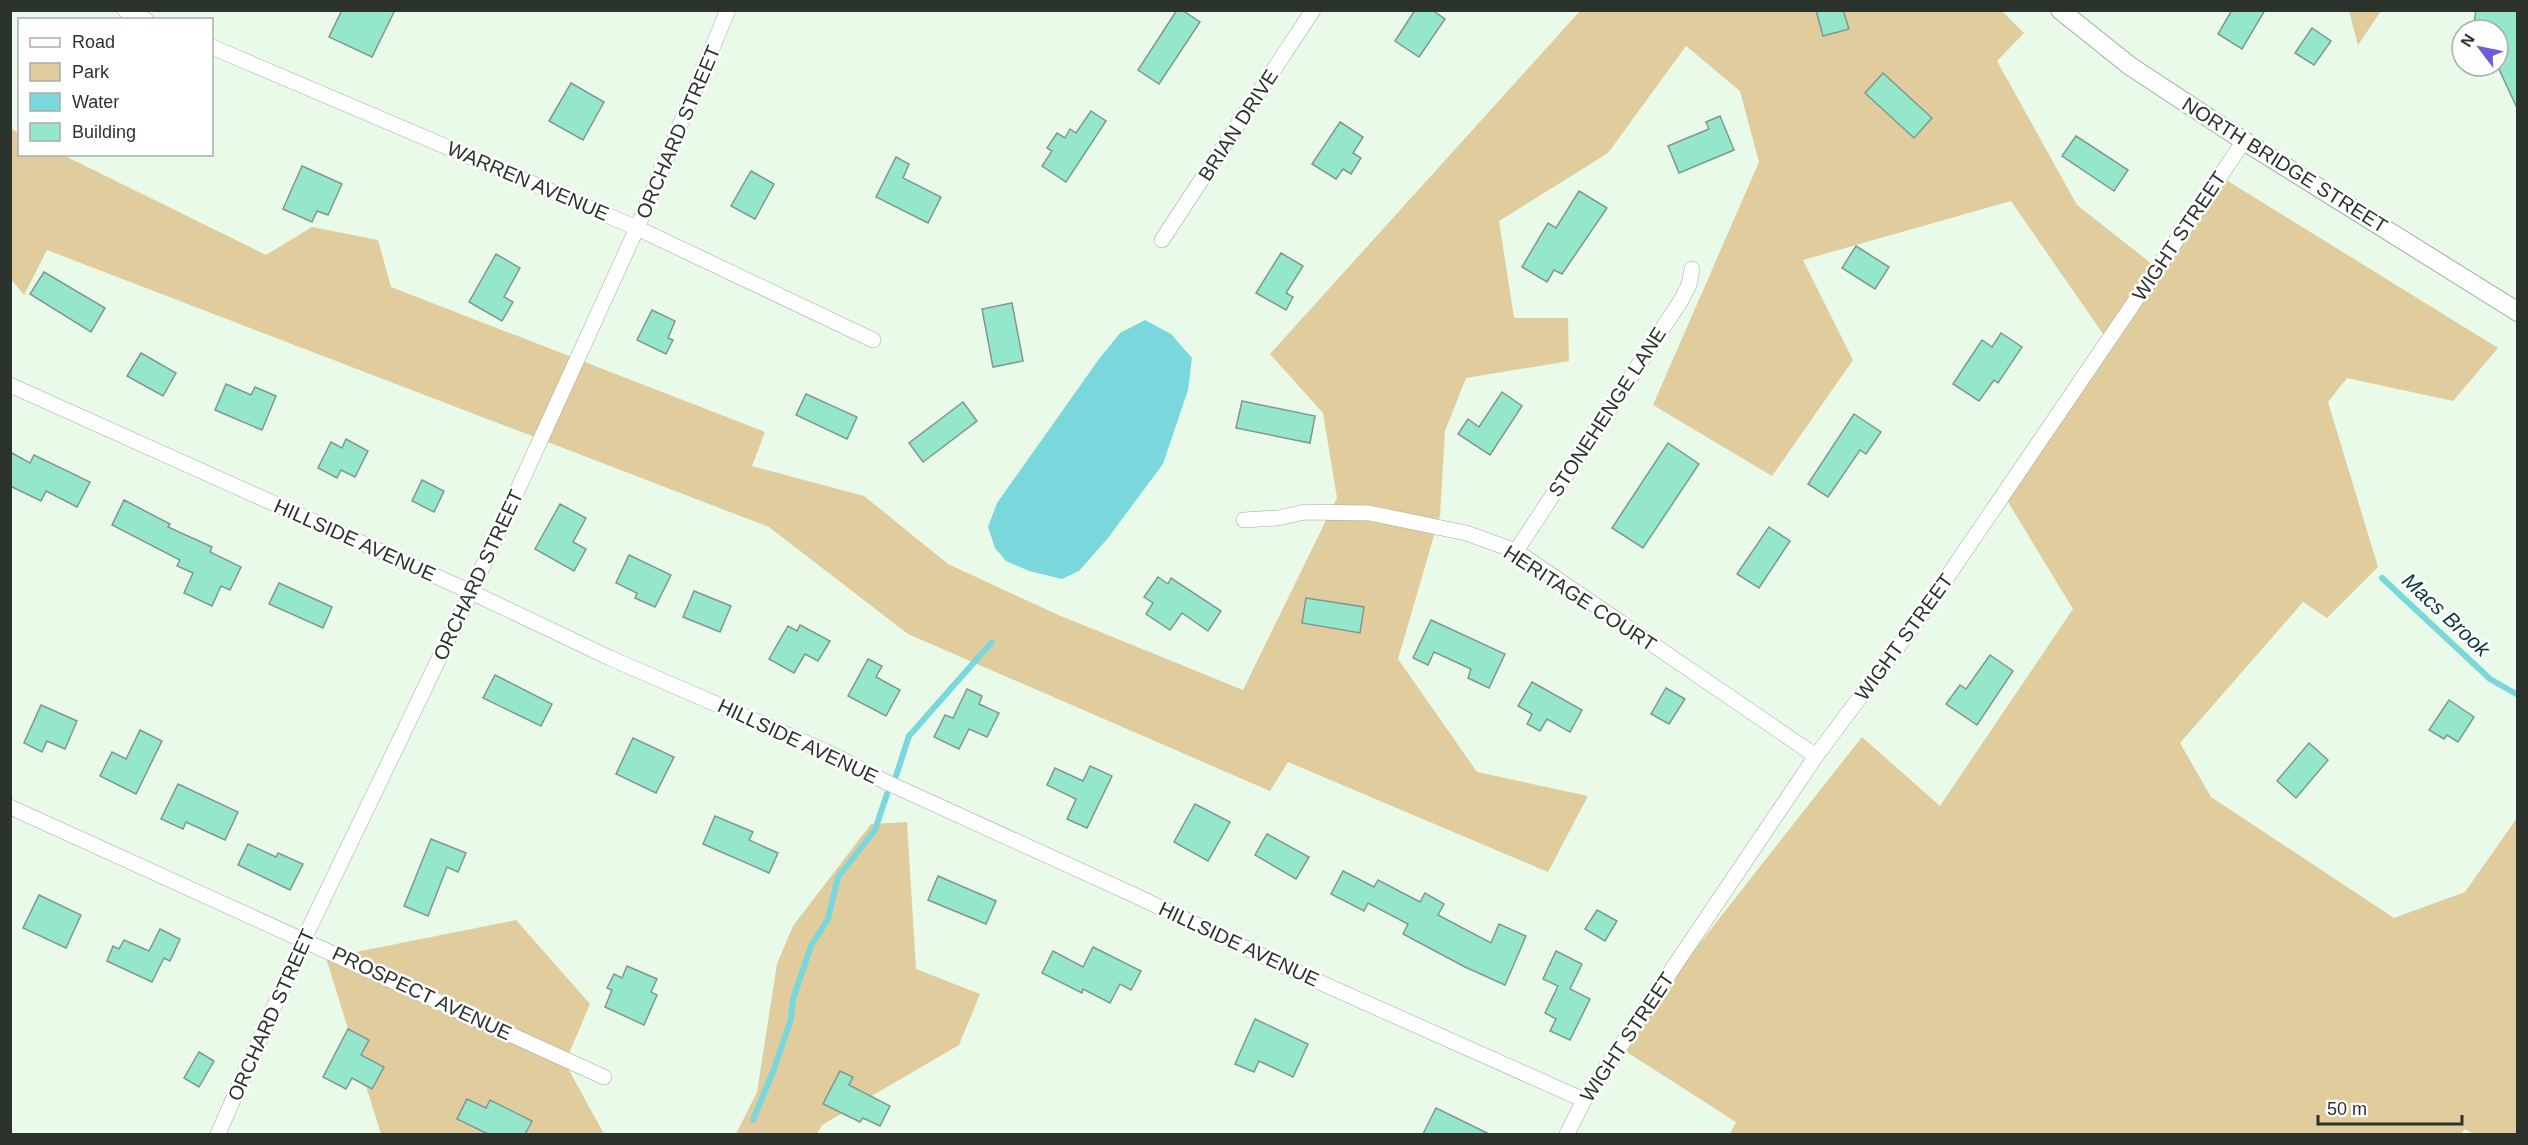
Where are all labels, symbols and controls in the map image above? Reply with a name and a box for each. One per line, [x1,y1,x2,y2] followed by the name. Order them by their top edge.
[18,18,213,156] legend
[2450,18,2510,78] north arrow
[2457,31,2478,50] text: N
[72,32,115,52] text: Road
[632,42,724,222] street label: ORCHARD STREET
[72,62,110,82] text: Park
[1194,65,1282,185] street label: BRIAN DRIVE
[72,92,119,112] text: Water
[2178,93,2392,237] street label: NORTH BRIDGE STREET
[72,122,136,142] text: Building
[444,137,612,225] street label: WARREN AVENUE
[2128,167,2230,305] street label: WIGHT STREET
[1544,323,1670,501] street label: STONEHENGE LANE
[429,486,527,664] street label: ORCHARD STREET
[271,495,439,585] street label: HILLSIDE AVENUE
[1500,541,1660,655] street label: HERITAGE COURT
[2398,568,2496,662] water label: Macs Brook
[1851,570,1957,704] street label: WIGHT STREET
[714,694,882,788] street label: HILLSIDE AVENUE
[1155,897,1323,991] street label: HILLSIDE AVENUE
[223,926,319,1104] street label: ORCHARD STREET
[329,942,515,1044] street label: PROSPECT AVENUE
[1576,968,1678,1106] street label: WIGHT STREET
[2318,1088,2462,1126] scale bar
[2327,1099,2367,1119] text: 50 m

